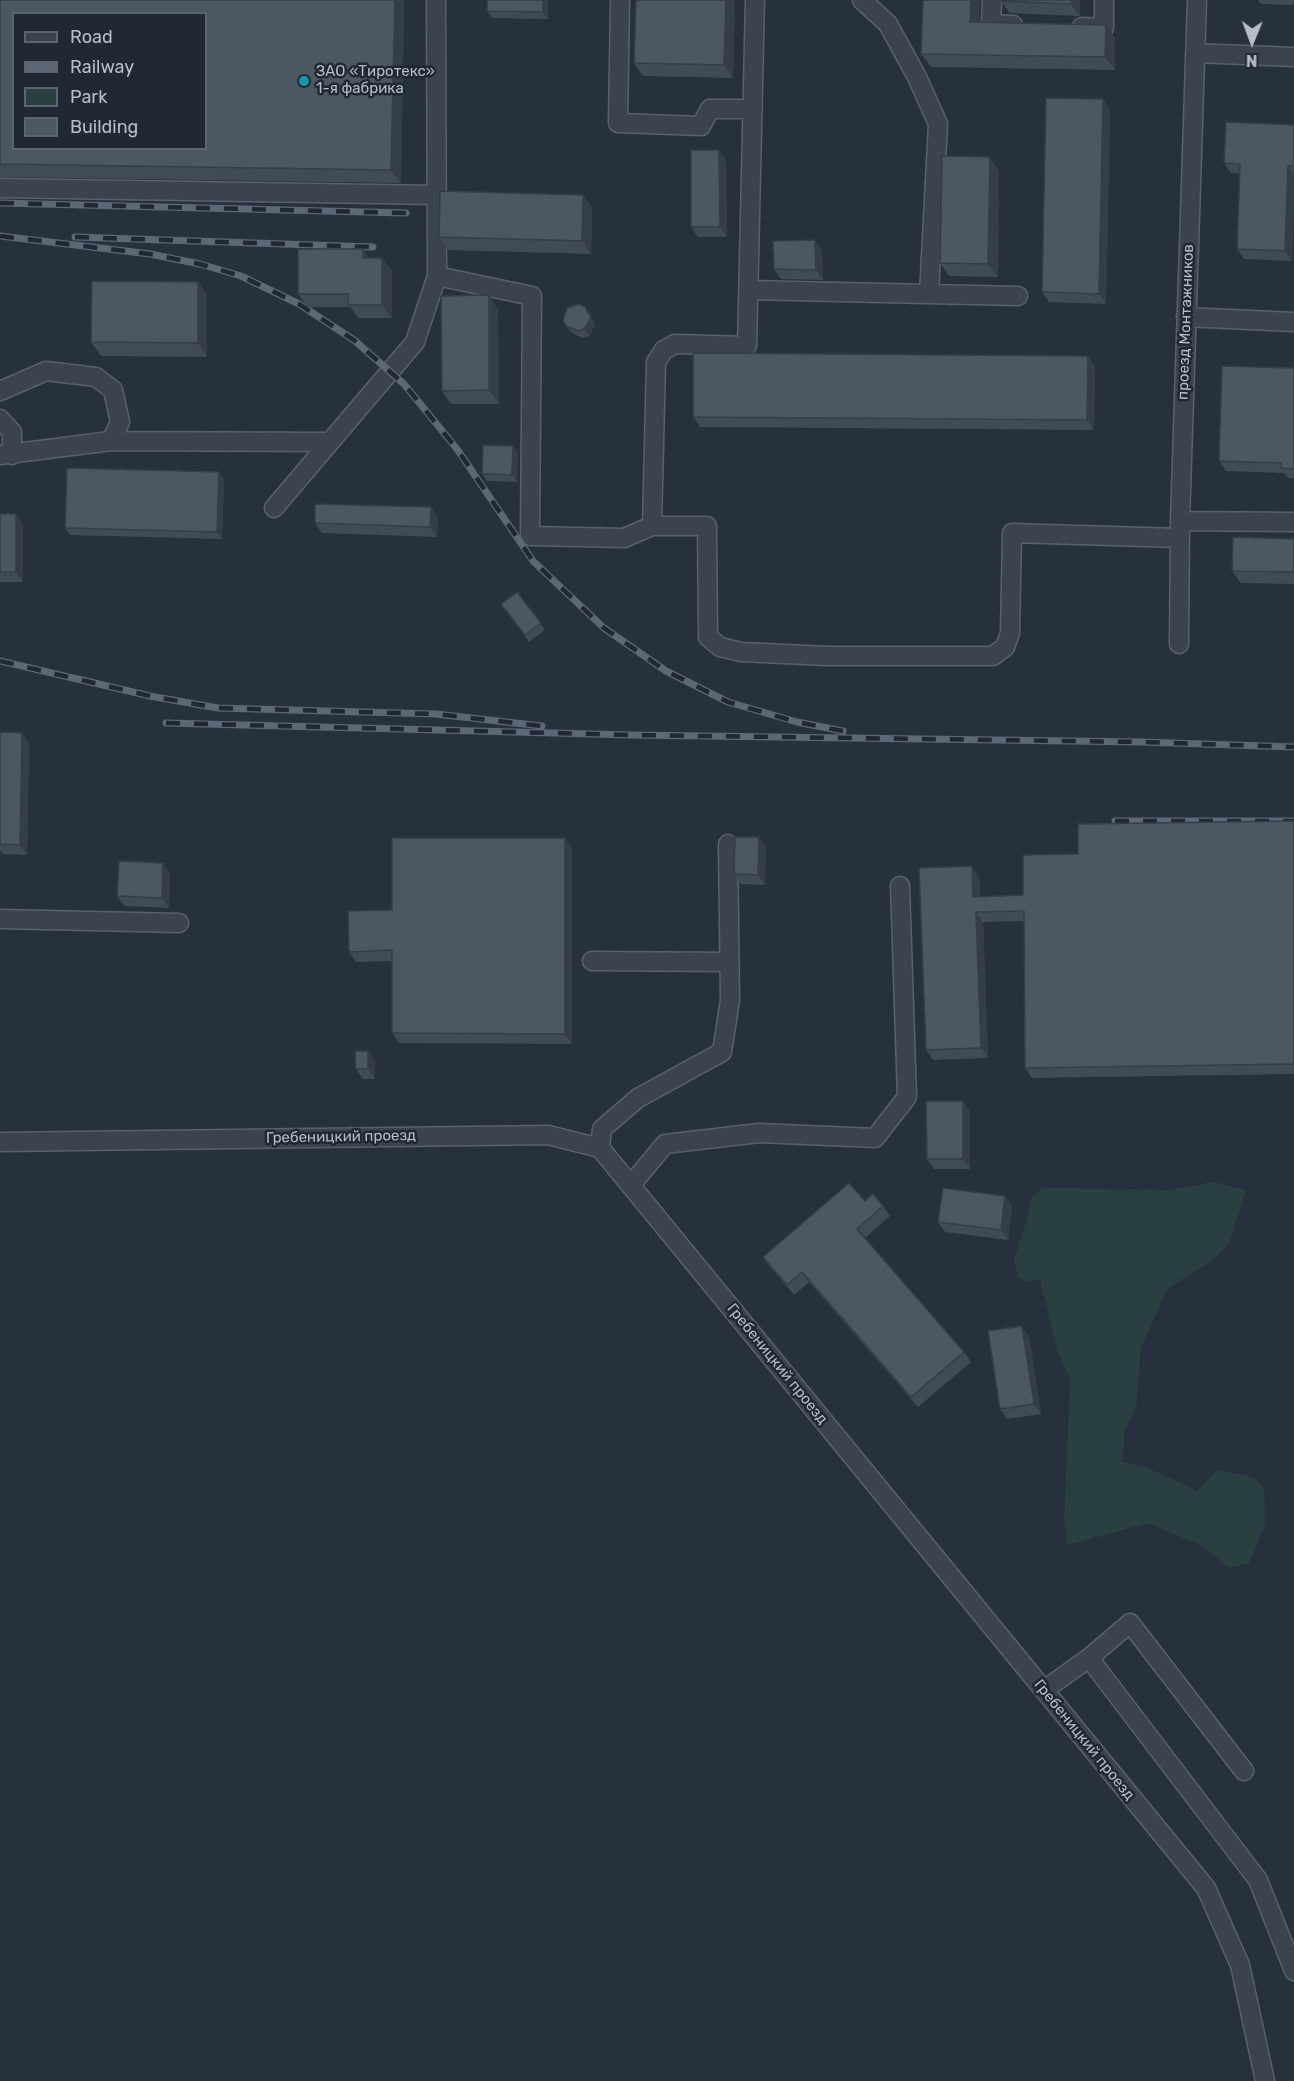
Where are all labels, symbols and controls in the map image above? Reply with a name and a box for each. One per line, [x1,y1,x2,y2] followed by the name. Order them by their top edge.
[12,12,207,150] legend
[1222,12,1282,72] north arrow
[70,26,113,48] text: Road
[1246,51,1258,70] text: N
[70,56,134,78] text: Railway
[316,63,435,98] place label: ЗАО «Тиротекс» 1-я фабрика
[297,74,311,88] marker: ЗАО «Тиротекс» 1-я фабрика
[70,86,107,108] text: Park
[70,116,138,138] text: Building
[1174,244,1198,400] street label: проезд Монтажников
[266,1127,416,1147] street label: Гребеницкий проезд
[723,1300,831,1428] street label: Гребеницкий проезд
[1030,1676,1138,1804] street label: Гребеницкий проезд

